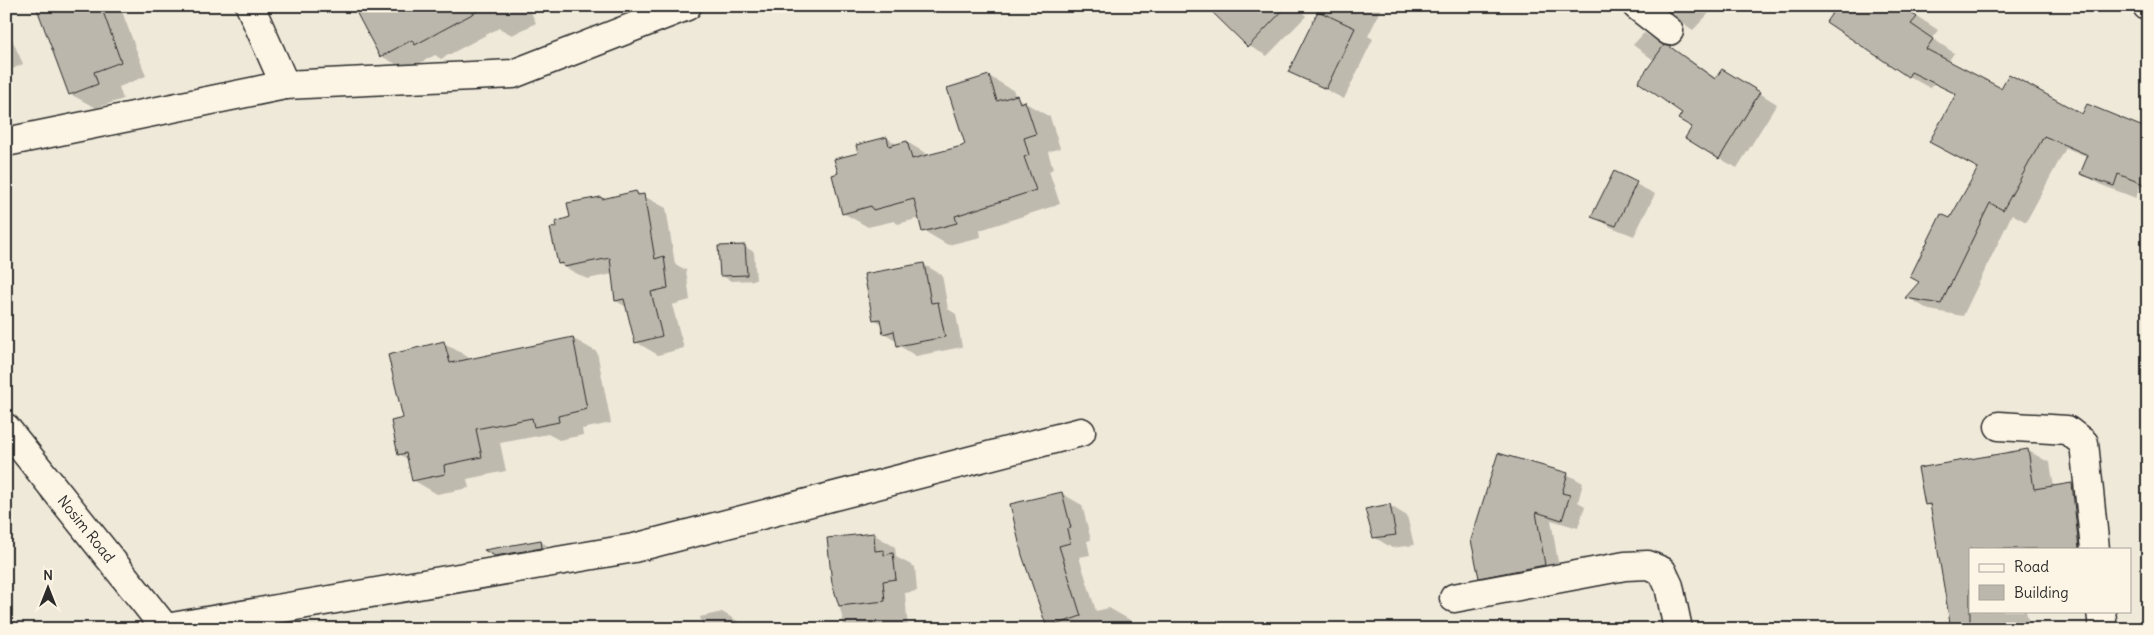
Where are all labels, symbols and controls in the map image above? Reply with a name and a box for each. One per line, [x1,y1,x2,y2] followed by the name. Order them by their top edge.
[54,491,119,566] street label: Nosim Road
[1969,548,2132,612] legend
[2014,557,2049,576] text: Road
[22,562,72,612] north arrow
[43,566,53,584] text: N
[2014,583,2069,602] text: Building

